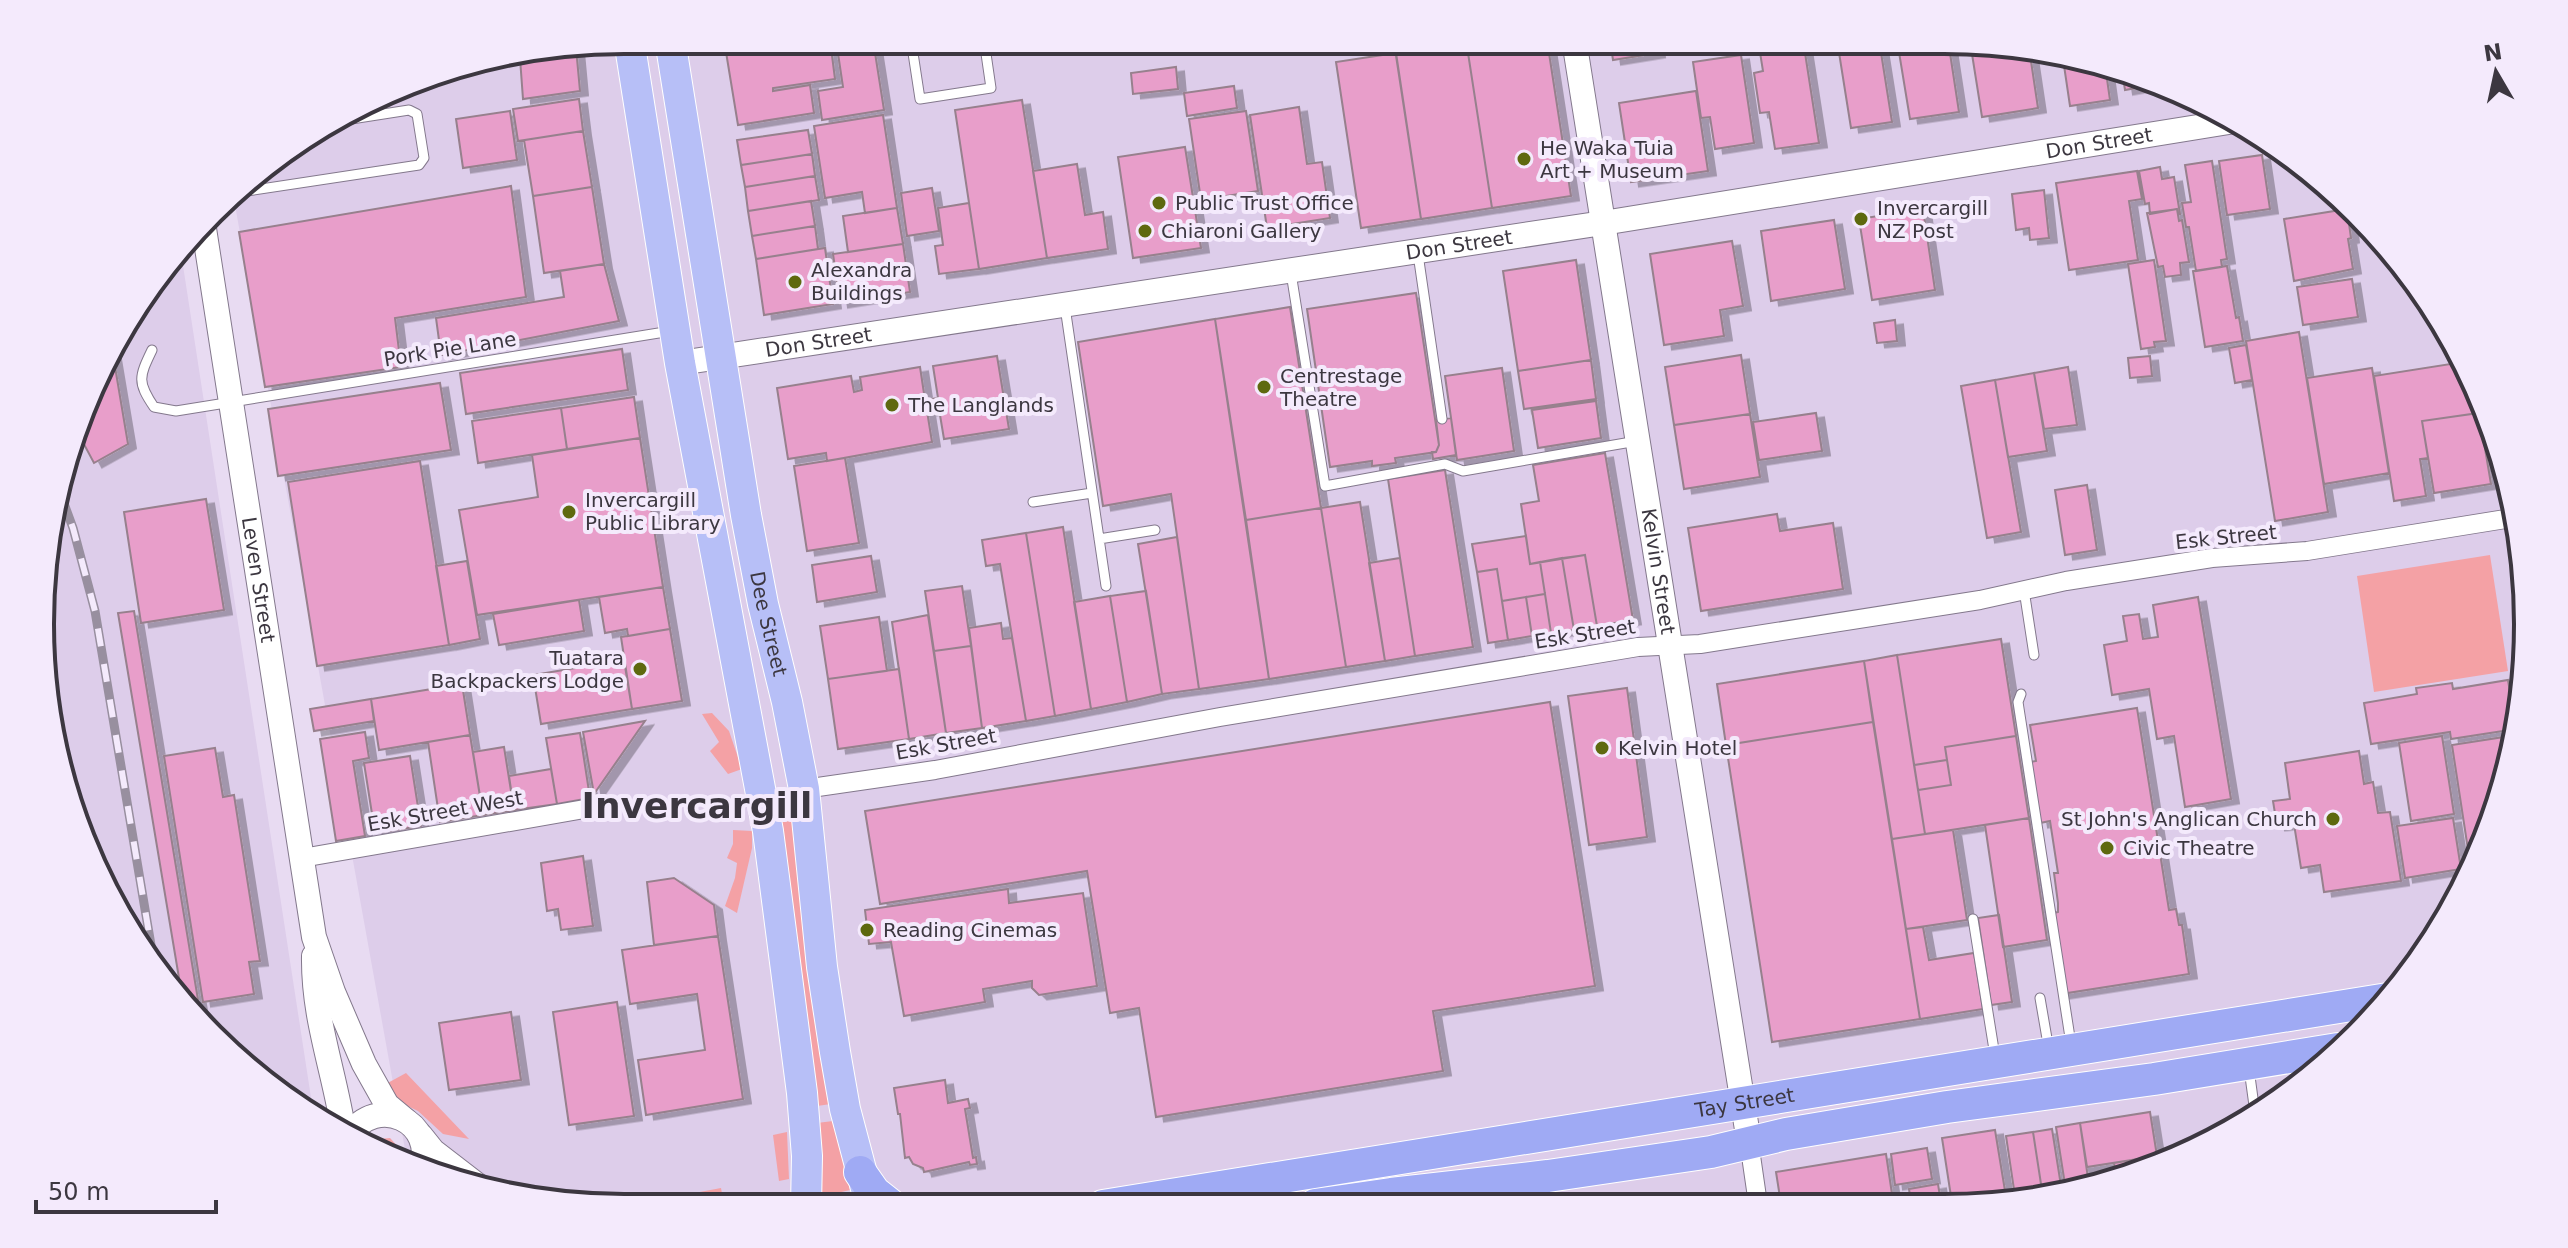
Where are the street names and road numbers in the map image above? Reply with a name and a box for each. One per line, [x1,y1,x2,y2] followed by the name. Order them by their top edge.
[2044,123,2154,163] street label: Don Street
[1404,225,1514,265] street label: Don Street
[763,322,874,362] street label: Don Street
[382,327,518,371] street label: Pork Pie Lane
[1637,507,1680,636] street label: Kelvin Street
[237,515,280,645] street label: Leven Street
[2174,520,2278,554] street label: Esk Street
[745,569,792,679] street label: Dee Street
[1533,614,1637,654] street label: Esk Street
[894,723,998,765] street label: Esk Street
[365,785,525,836] street label: Esk Street West
[1692,1083,1796,1123] street label: Tay Street

